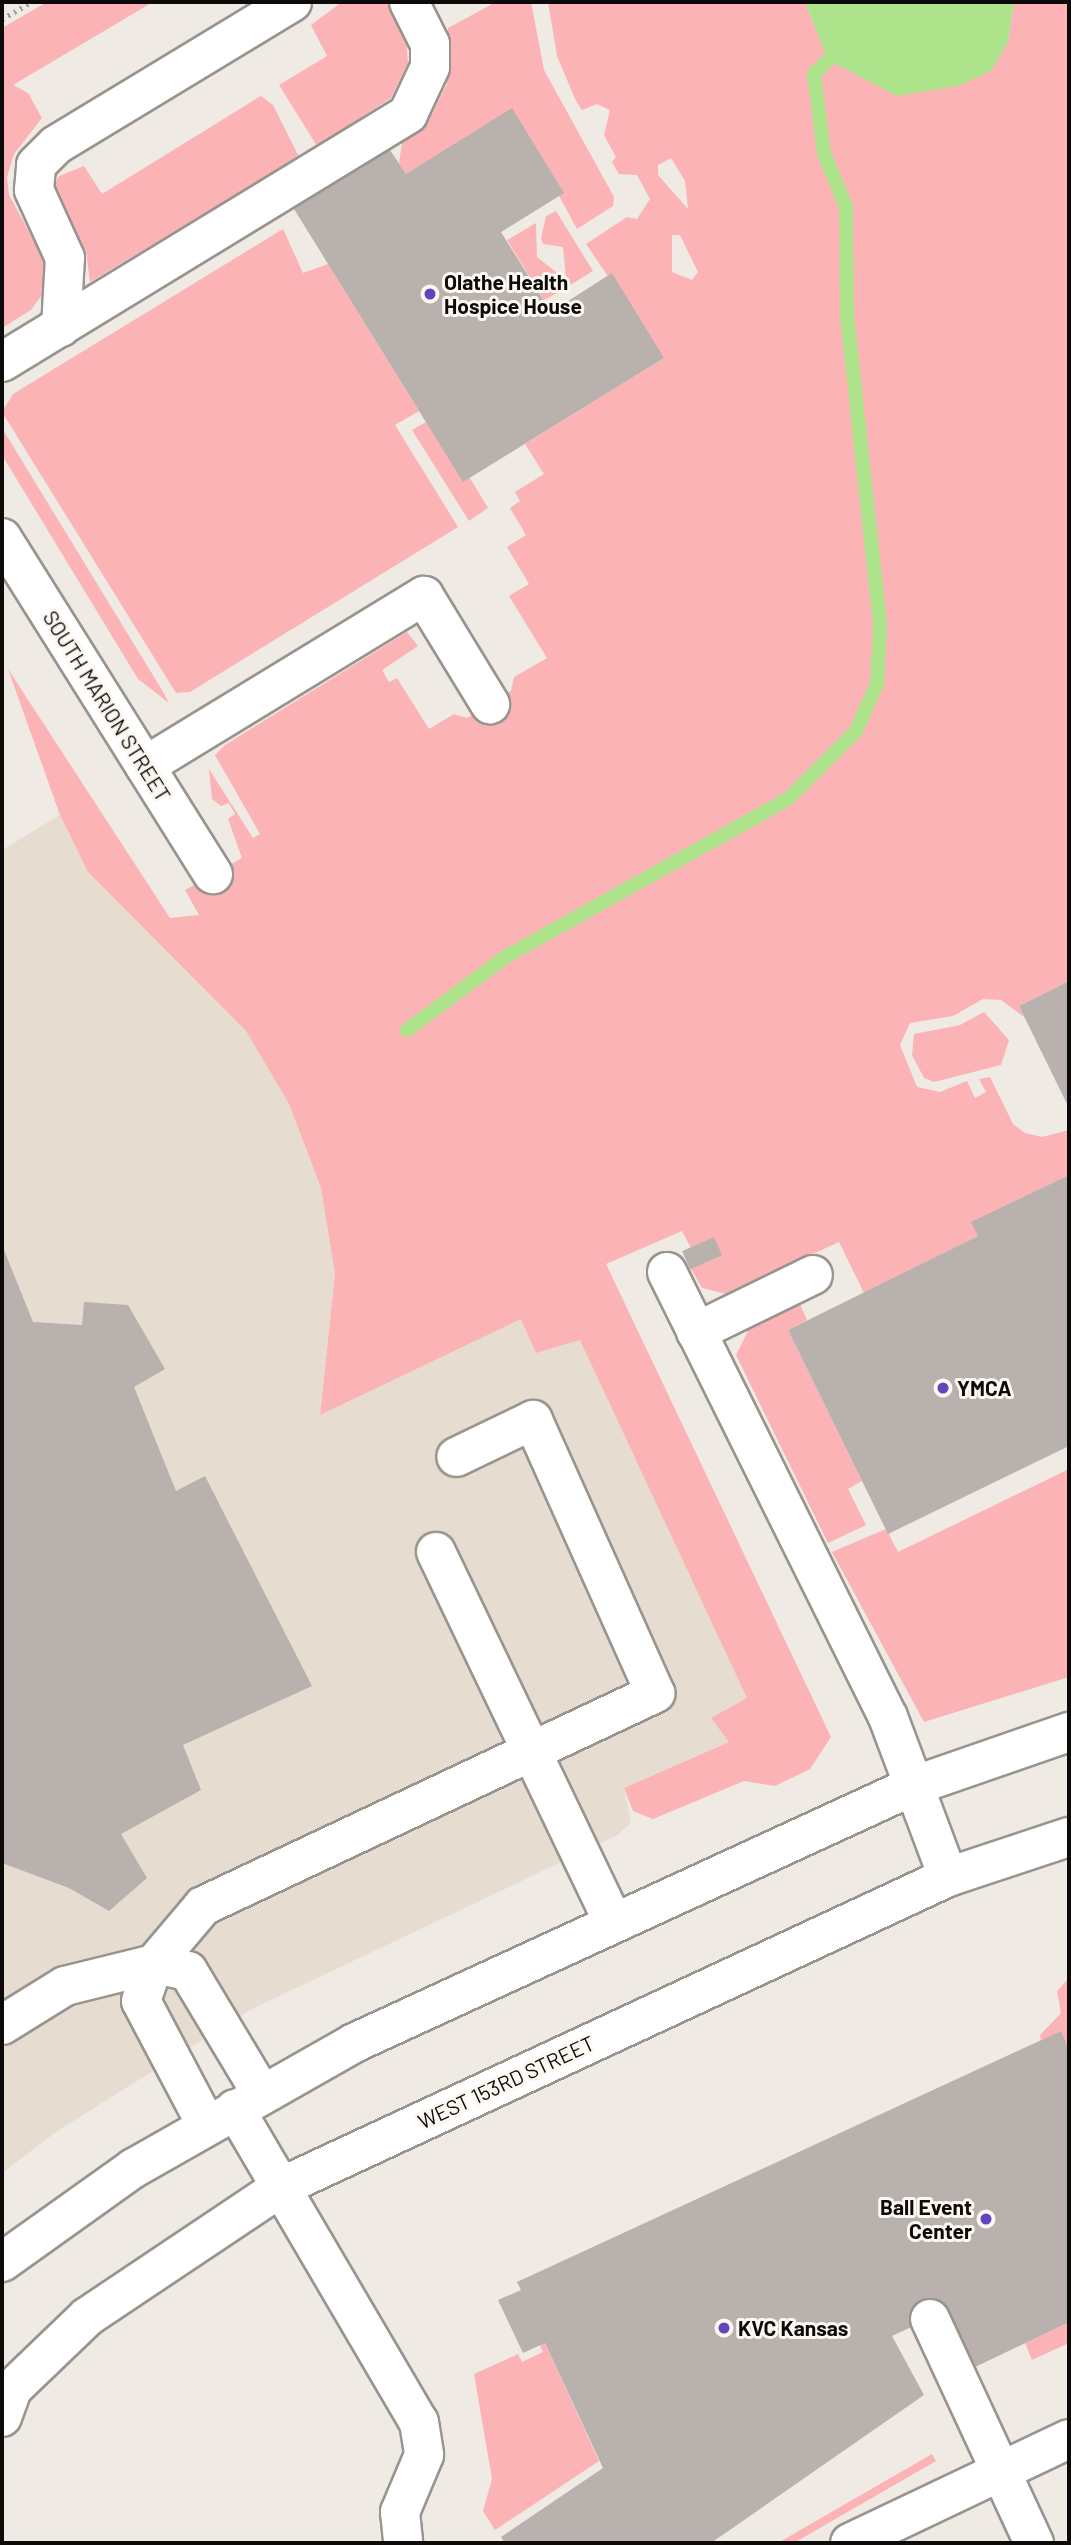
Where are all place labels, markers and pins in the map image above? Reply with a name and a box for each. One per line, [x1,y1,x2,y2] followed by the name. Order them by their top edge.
[444,269,582,319] place label: Olathe Health Hospice House
[422,286,438,302] marker: Olathe Health Hospice House
[957,1375,1011,1401] place label: YMCA
[935,1380,951,1396] marker: YMCA
[880,2194,972,2244] place label: Ball Event Center
[978,2211,994,2227] marker: Ball Event Center
[738,2315,848,2341] place label: KVC Kansas
[716,2320,732,2336] marker: KVC Kansas

